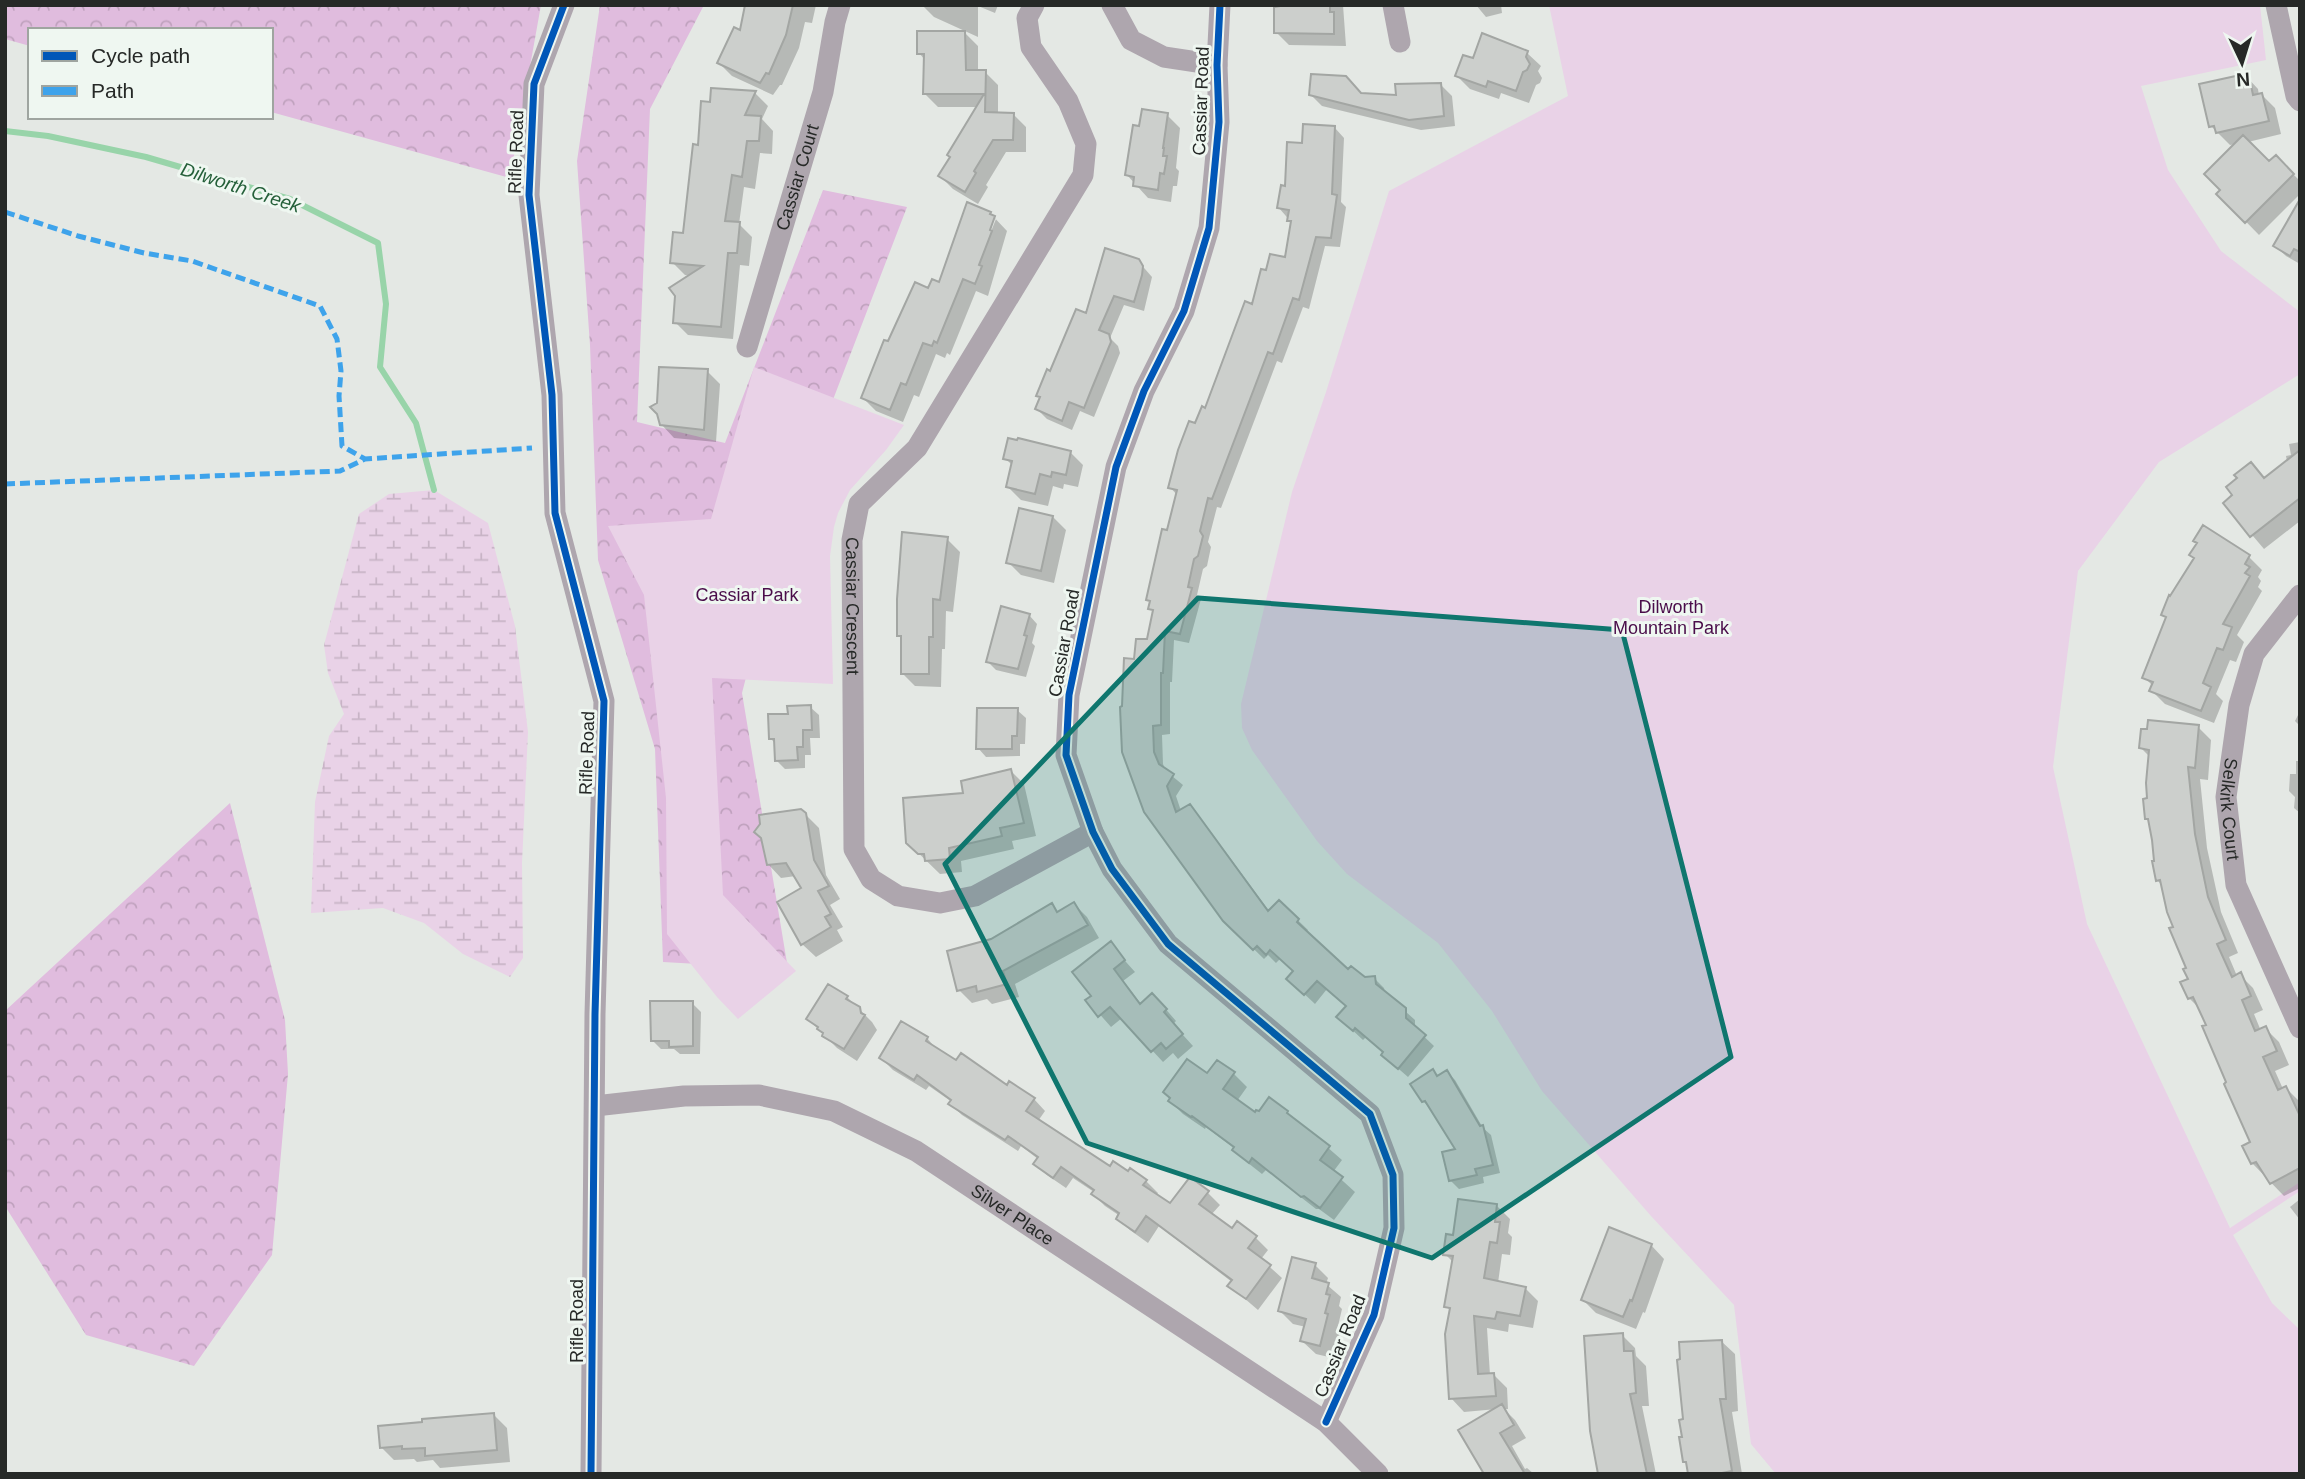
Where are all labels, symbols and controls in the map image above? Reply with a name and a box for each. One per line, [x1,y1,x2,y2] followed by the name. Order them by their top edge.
[28,28,273,119] legend
[2207,28,2277,98] north arrow
[91,44,190,67] text: Cycle path
[1189,46,1213,156] street label: Cassiar Road
[2236,69,2251,90] text: N
[91,79,134,102] text: Path
[505,110,527,194] street label: Rifle Road
[772,122,823,233] street label: Cassiar Court
[178,158,305,217] water label: Dilworth Creek
[842,537,863,675] street label: Cassiar Crescent
[695,585,800,605] park label: Cassiar Park
[1045,588,1083,698] street label: Cassiar Road
[1613,597,1730,638] park label: Dilworth Mountain Park
[576,711,598,795] street label: Rifle Road
[2216,757,2243,861] street label: Selkirk Court
[967,1180,1058,1249] street label: Silver Place
[567,1279,587,1363] street label: Rifle Road
[1310,1292,1370,1400] street label: Cassiar Road

